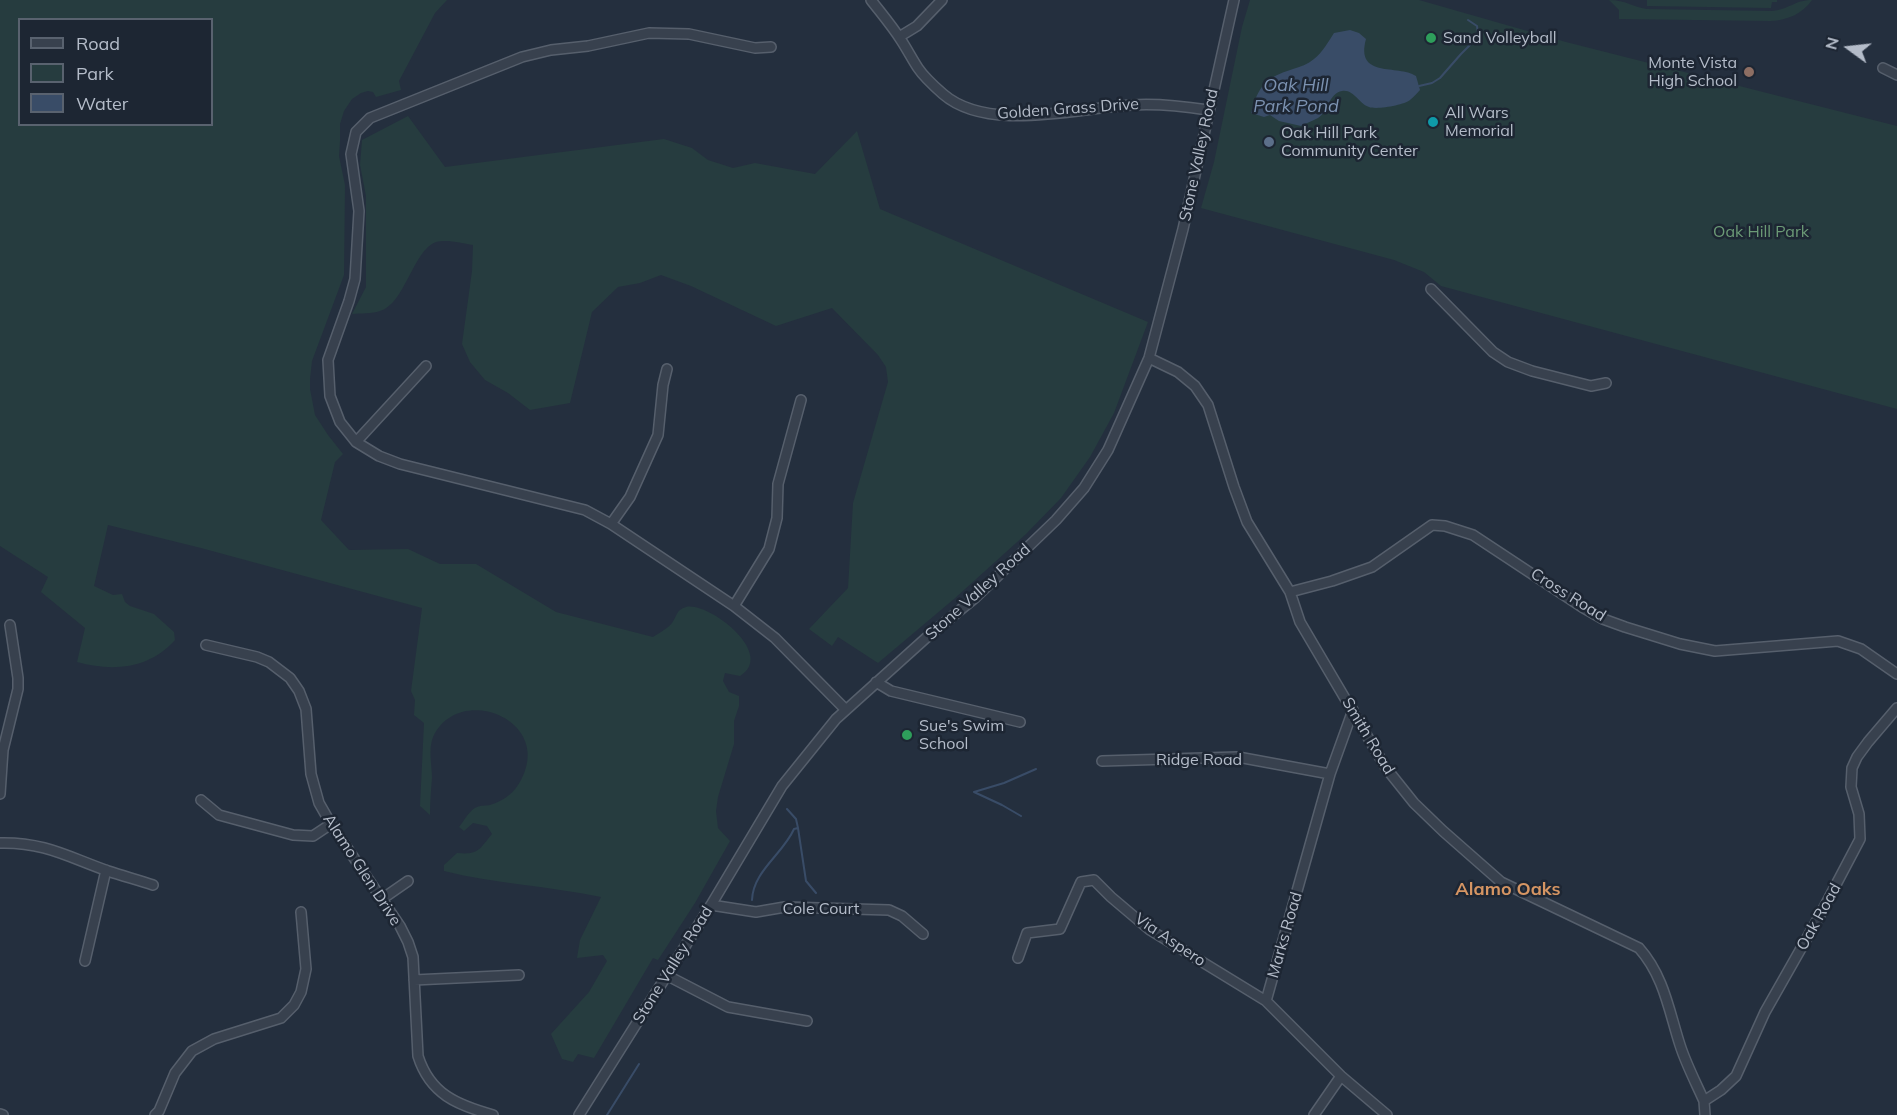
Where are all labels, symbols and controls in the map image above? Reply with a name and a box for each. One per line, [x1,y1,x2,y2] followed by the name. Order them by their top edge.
[18,18,213,126] legend
[1819,18,1879,78] north arrow
[1443,28,1557,48] place label: Sand Volleyball
[1424,31,1438,45] marker: Sand Volleyball
[76,32,120,55] text: Road
[1820,35,1843,52] text: N
[1648,53,1737,91] place label: Monte Vista High School
[76,62,114,85] text: Park
[1742,65,1756,79] marker: Monte Vista High School
[1253,75,1339,118] water label: Oak Hill Park Pond
[1176,87,1222,223] street label: Stone Valley Road
[76,92,128,115] text: Water
[996,94,1140,124] street label: Golden Grass Drive
[1445,103,1514,141] place label: All Wars Memorial
[1426,115,1440,129] marker: All Wars Memorial
[1281,123,1418,161] place label: Oak Hill Park Community Center
[1262,135,1276,149] marker: Oak Hill Park Community Center
[1713,222,1809,242] park label: Oak Hill Park
[921,540,1035,644] street label: Stone Valley Road
[1527,564,1609,626] street label: Cross Road
[1338,694,1398,778] street label: Smith Road
[919,716,1004,754] place label: Sue's Swim School
[900,728,914,742] marker: Sue's Swim School
[1156,750,1242,770] street label: Ridge Road
[319,811,405,929] street label: Alamo Glen Drive
[1455,879,1561,901] district label: Alamo Oaks
[1793,880,1845,954] street label: Oak Road
[1264,890,1306,980] street label: Marks Road
[783,899,859,919] street label: Cole Court
[629,903,717,1027] street label: Stone Valley Road
[1131,909,1209,971] street label: Via Aspero

